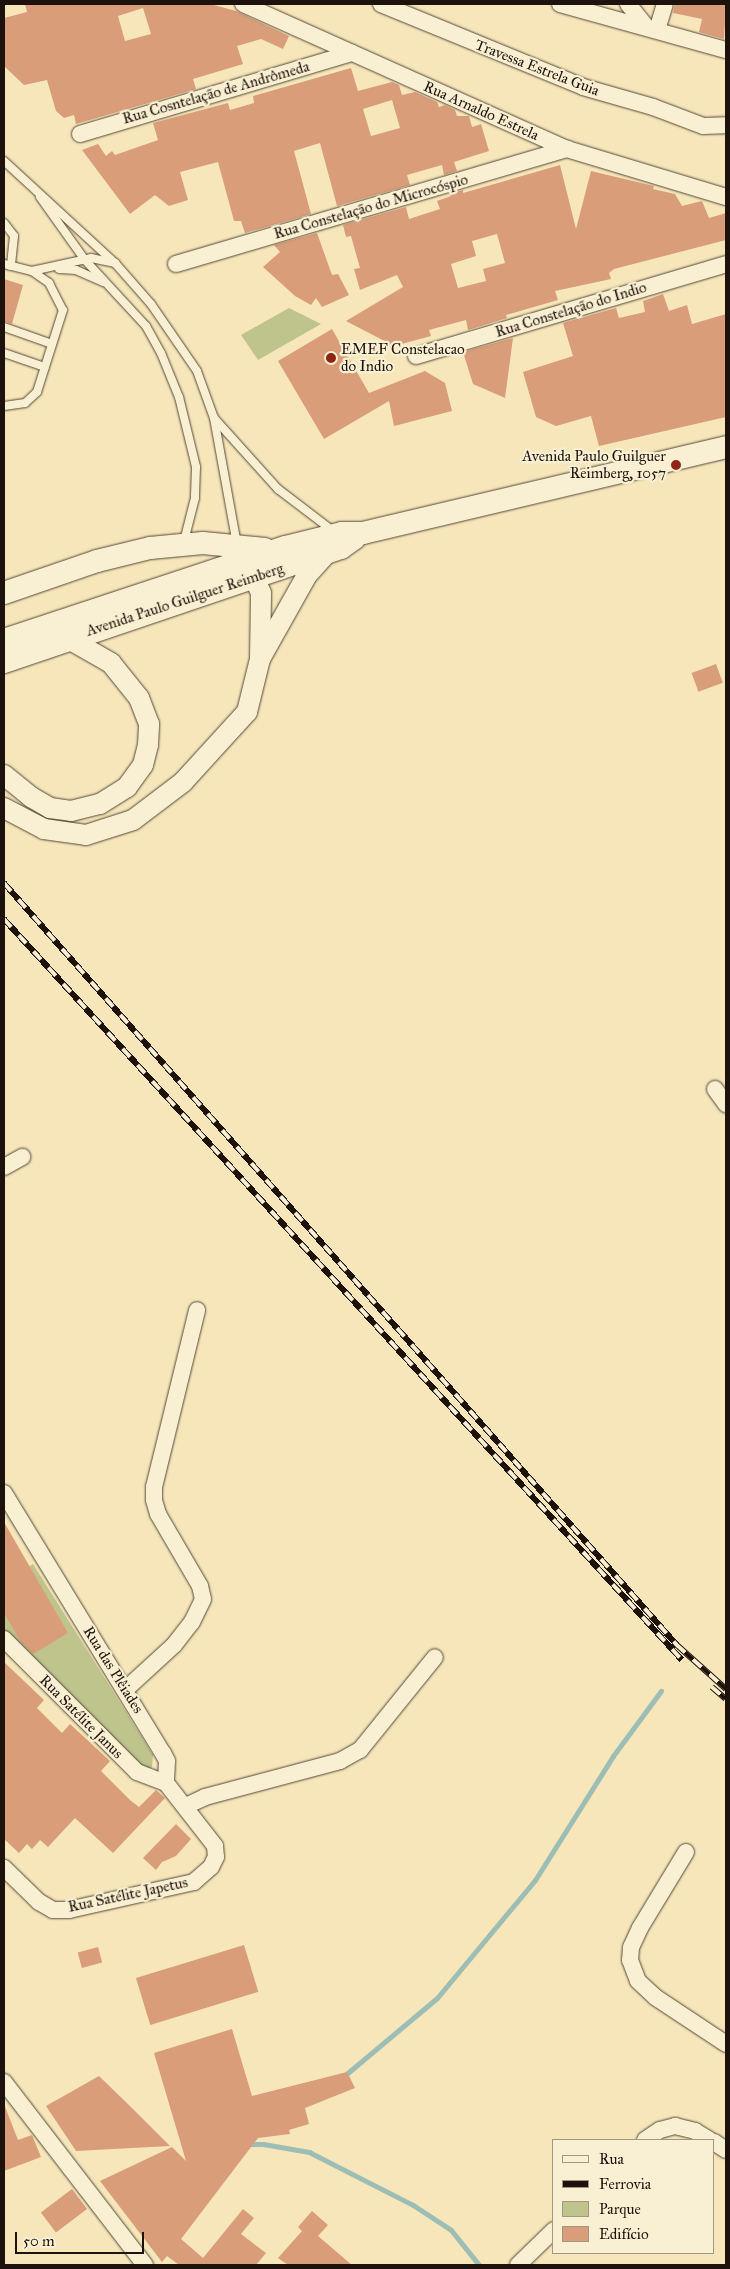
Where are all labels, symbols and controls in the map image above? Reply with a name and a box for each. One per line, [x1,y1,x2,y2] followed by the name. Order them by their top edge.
[472,36,602,100] street label: Travessa Estrela Guia
[121,58,311,128] street label: Rua Cosntelação de Andrômeda
[421,78,541,144] street label: Rua Arnaldo Estrela
[272,171,470,243] street label: Rua Constelação do Microcóspio
[493,278,649,342] street label: Rua Constelação do Indio
[341,340,465,375] place label: EMEF Constelacao do Indio
[325,352,337,364] marker: EMEF Constelacao do Indio
[522,447,666,482] place label: Avenida Paulo Guilguer Reimberg, 1057
[670,459,682,471] marker: Avenida Paulo Guilguer Reimberg, 1057
[84,560,286,640] street label: Avenida Paulo Guilguer Reimberg
[79,1623,147,1717] street label: Rua das Plêiades
[35,1671,127,1763] street label: Rua Satélite Janus
[66,1874,190,1916] street label: Rua Satélite Japetus
[552,2139,715,2254] legend
[599,2150,624,2168] text: Rua
[599,2175,651,2193] text: Ferrovia
[599,2200,641,2218] text: Parque
[18,2222,146,2254] scale bar
[599,2225,649,2243] text: Edifício
[23,2232,55,2250] text: 50 m

